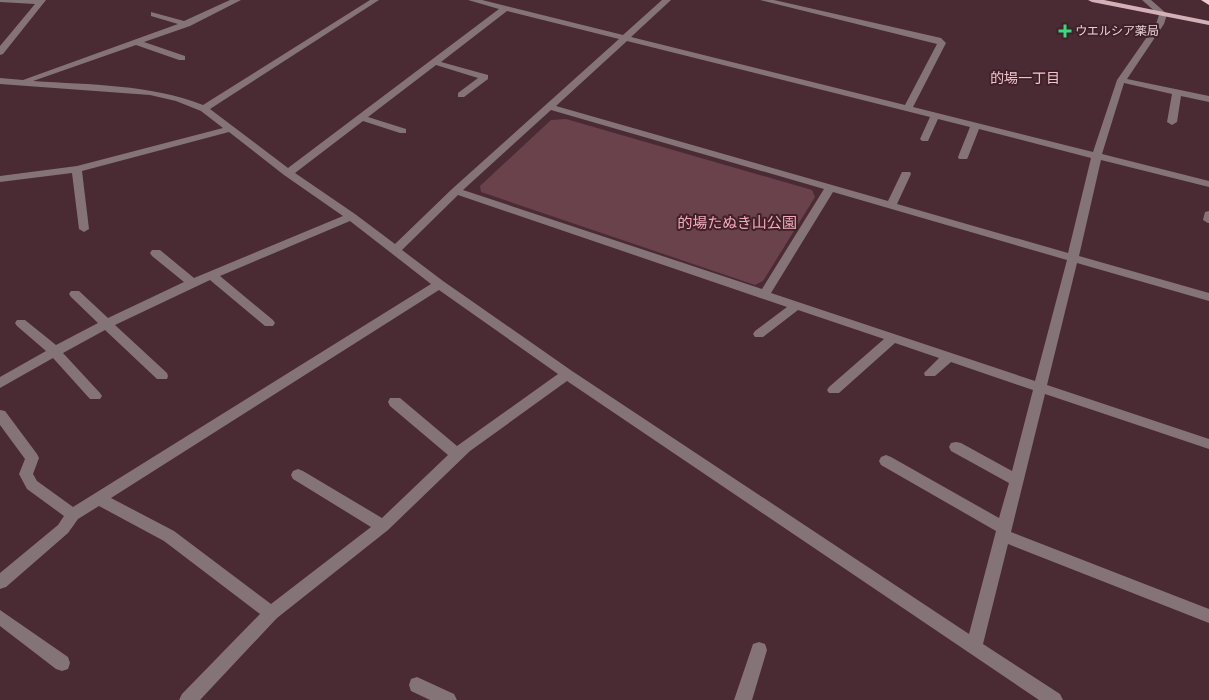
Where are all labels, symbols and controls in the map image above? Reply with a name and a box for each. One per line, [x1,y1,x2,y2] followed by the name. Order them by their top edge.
[1075,22,1159,40] place label: ウエルシア薬局
[1059,25,1071,37] marker: ウエルシア薬局
[990,68,1060,88] district label: 的場一丁目
[677,212,797,234] park label: 的場たぬき山公園

